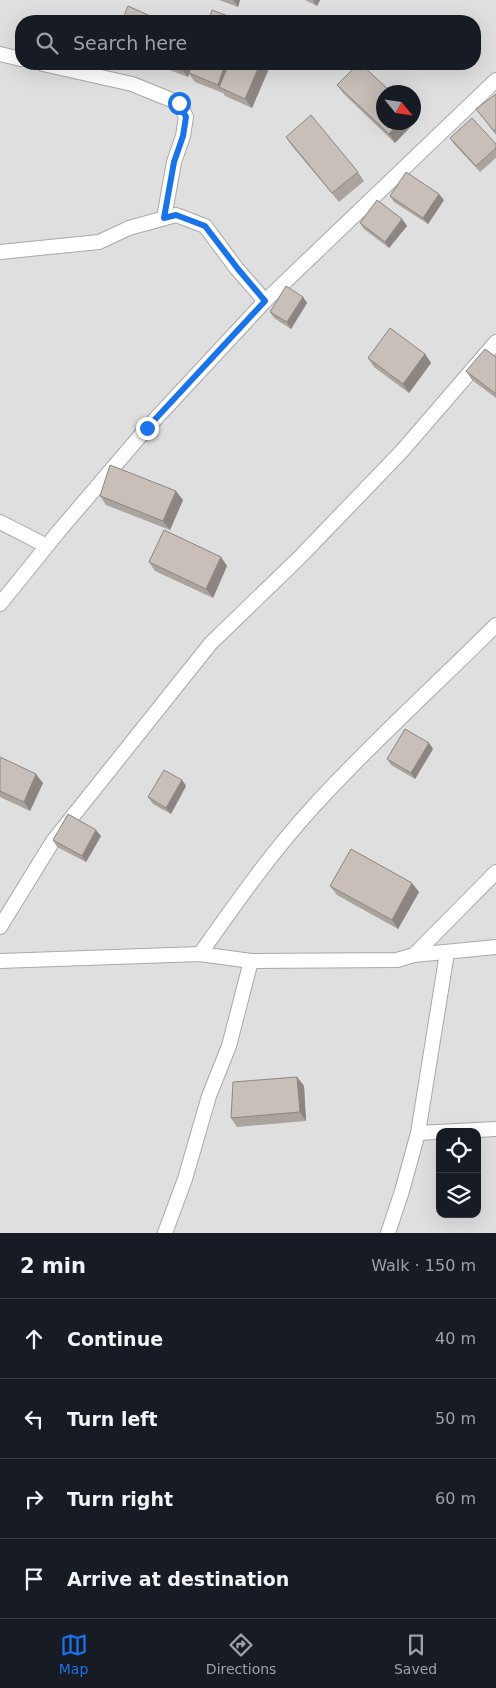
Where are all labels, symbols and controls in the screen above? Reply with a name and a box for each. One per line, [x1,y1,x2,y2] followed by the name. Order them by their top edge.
[15,15,481,70] search box
[33,29,61,57] icon: search
[73,32,187,54] text: Search here
[376,85,421,130] north arrow
[168,92,191,115] route start
[136,417,159,440] route end
[436,1128,481,1218] map controls
[436,1128,481,1173] button: locate
[436,1173,481,1218] button: layers
[20,1254,86,1278] text: 2 min
[371,1256,476,1275] text: Walk · 150 m
[20,1325,48,1353] icon: ahead
[67,1328,163,1350] text: Continue
[435,1329,476,1348] text: 40 m
[20,1405,48,1433] icon: left
[67,1408,158,1430] text: Turn left
[435,1409,476,1428] text: 50 m
[20,1485,48,1513] icon: right
[67,1488,173,1510] text: Turn right
[435,1489,476,1508] text: 60 m
[20,1565,48,1593] icon: arrive
[67,1568,289,1590] text: Arrive at destination
[59,1631,88,1677] tab: Map
[206,1631,276,1677] tab: Directions
[394,1631,437,1677] tab: Saved

